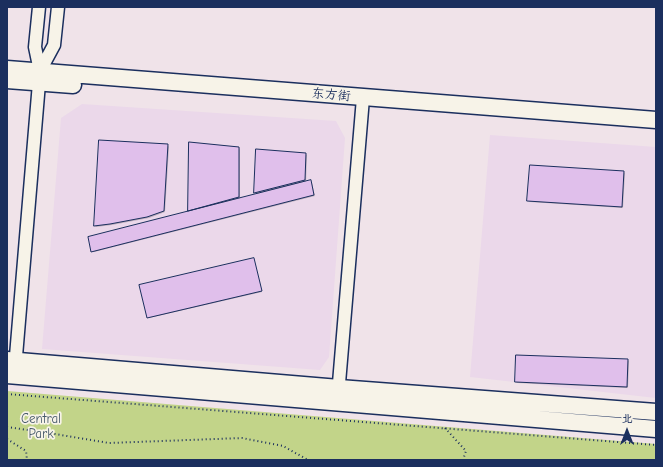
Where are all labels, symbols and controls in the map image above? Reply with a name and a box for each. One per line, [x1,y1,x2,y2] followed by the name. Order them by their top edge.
[311,86,351,104] street label: 东方街
[21,411,61,442] park label: Central Park
[607,411,647,451] north arrow
[622,412,633,425] text: 北

